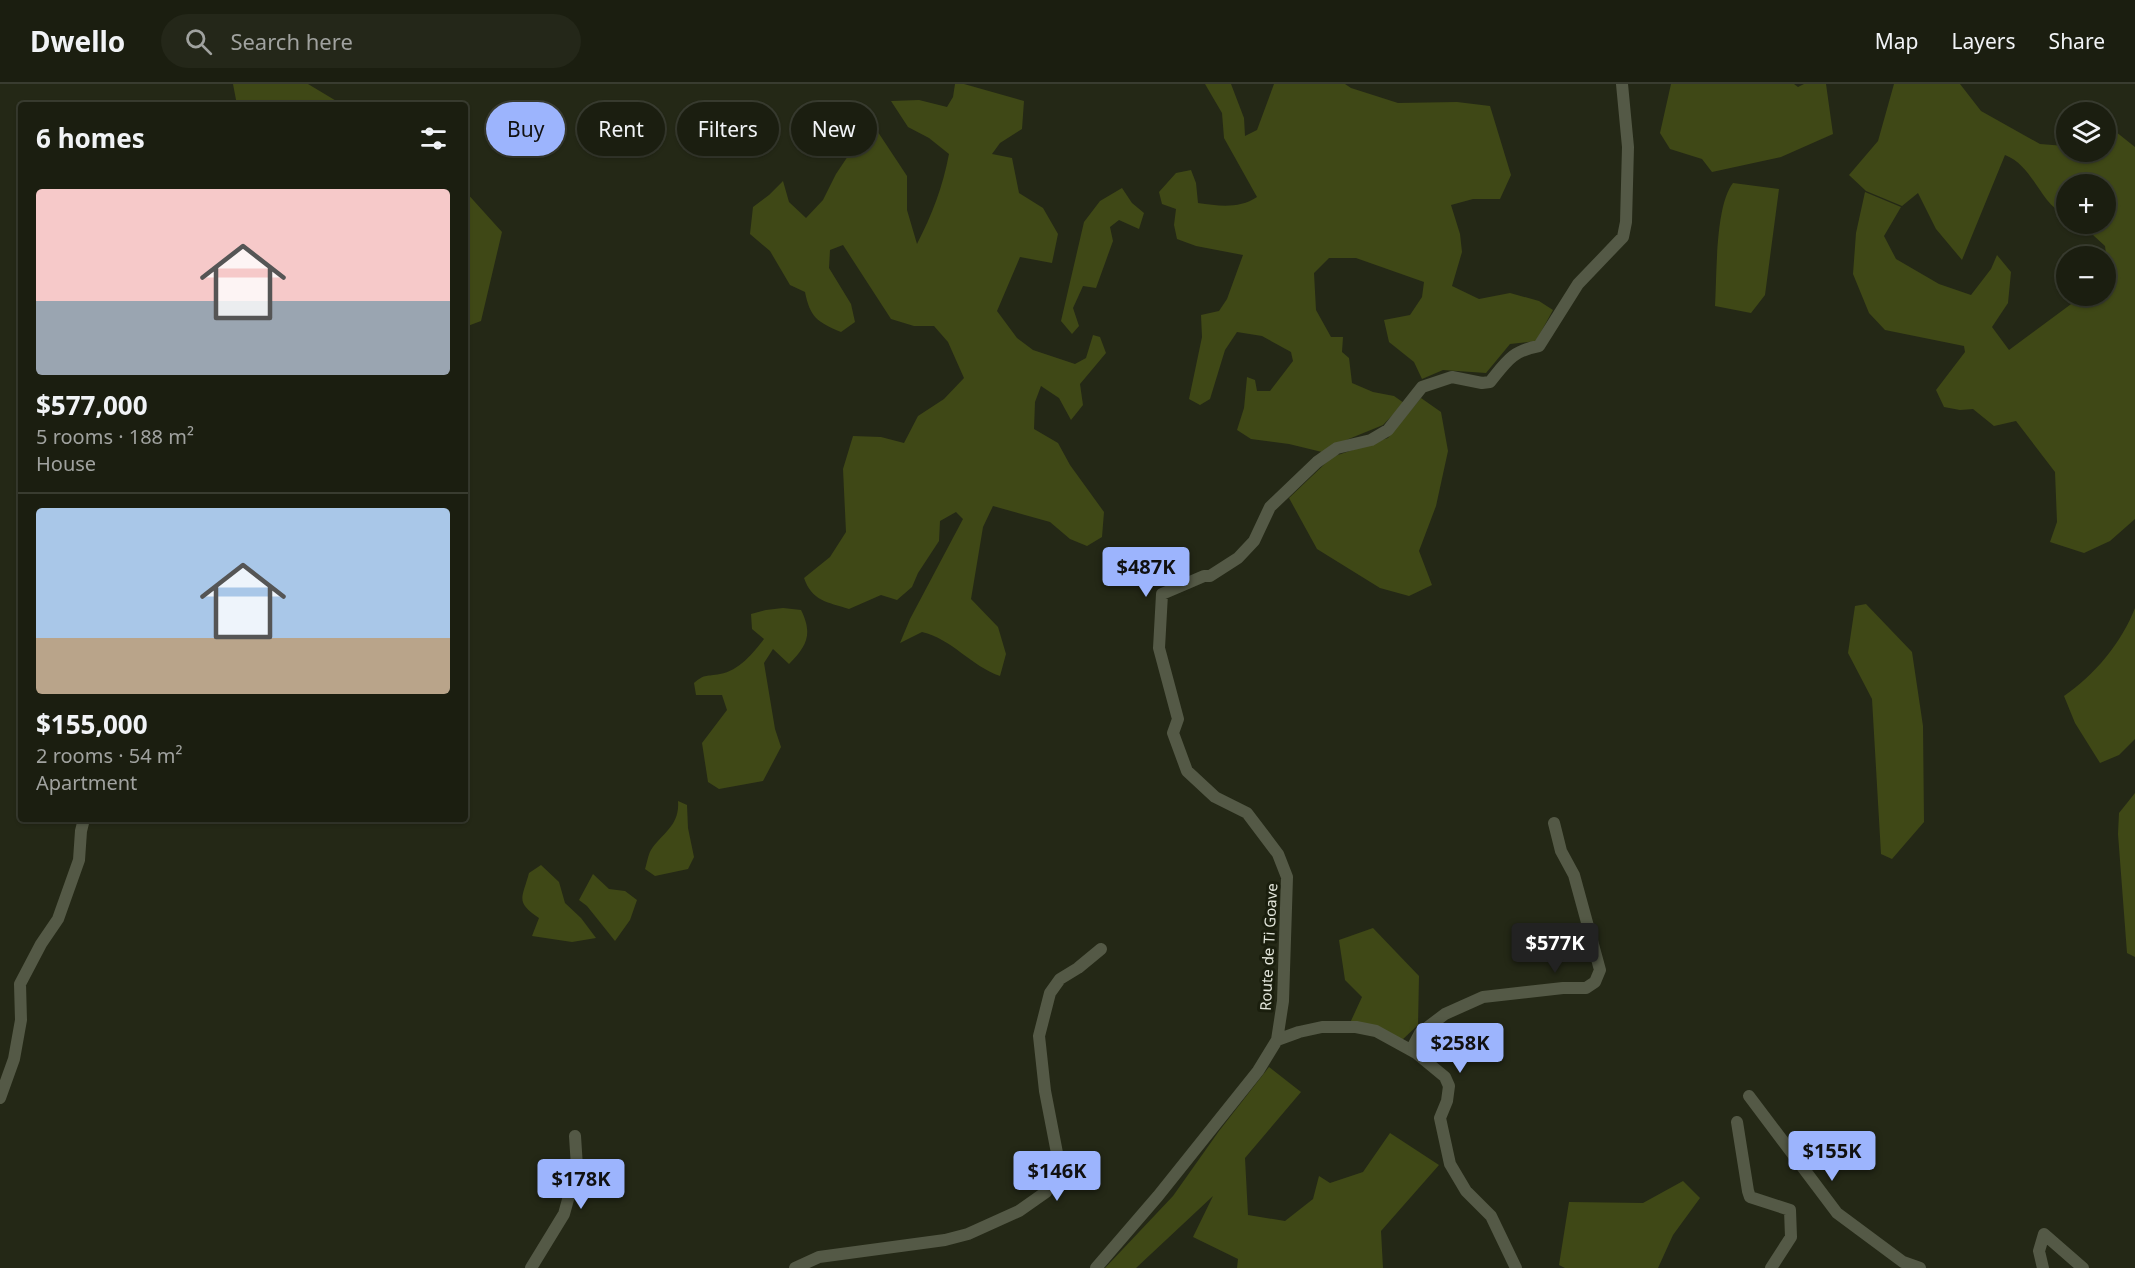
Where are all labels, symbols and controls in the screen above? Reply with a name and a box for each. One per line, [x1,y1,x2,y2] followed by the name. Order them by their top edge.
[161,14,581,68] search box
[30,22,125,60] text: Dwello
[182,25,215,58] icon: search
[230,26,353,56] text: Search here
[1875,27,1919,55] text: Map
[1952,27,2016,55] text: Layers
[2049,27,2105,55] text: Share
[486,102,565,156] chip: Buy
[577,102,665,156] chip: Rent
[677,102,779,156] chip: Filters
[791,102,877,156] chip: New
[2056,102,2116,306] map controls
[2056,102,2116,162] button: layers
[36,120,145,156] text: 6 homes
[417,122,450,155] icon: filters
[2056,174,2116,234] button: +
[189,228,297,336] icon: home
[2056,246,2116,306] button: −
[36,387,148,423] text: $577,000
[36,423,194,450] text: 5 rooms · 188 m²
[36,450,96,477] text: House
[189,547,297,655] icon: home
[1104,547,1188,598] pin: $487K
[1116,553,1176,580] text: $487K
[36,706,148,742] text: $155,000
[36,742,183,769] text: 2 rooms · 54 m²
[36,769,137,796] text: Apartment
[1255,883,1281,1011] street label: Route de Ti Goave
[1513,923,1597,974] pin: $577K
[1525,929,1585,956] text: $577K
[1418,1023,1502,1074] pin: $258K
[1430,1029,1490,1056] text: $258K
[1790,1131,1874,1182] pin: $155K
[1802,1137,1862,1164] text: $155K
[1015,1151,1099,1202] pin: $146K
[1027,1157,1087,1184] text: $146K
[539,1159,623,1210] pin: $178K
[551,1165,611,1192] text: $178K

